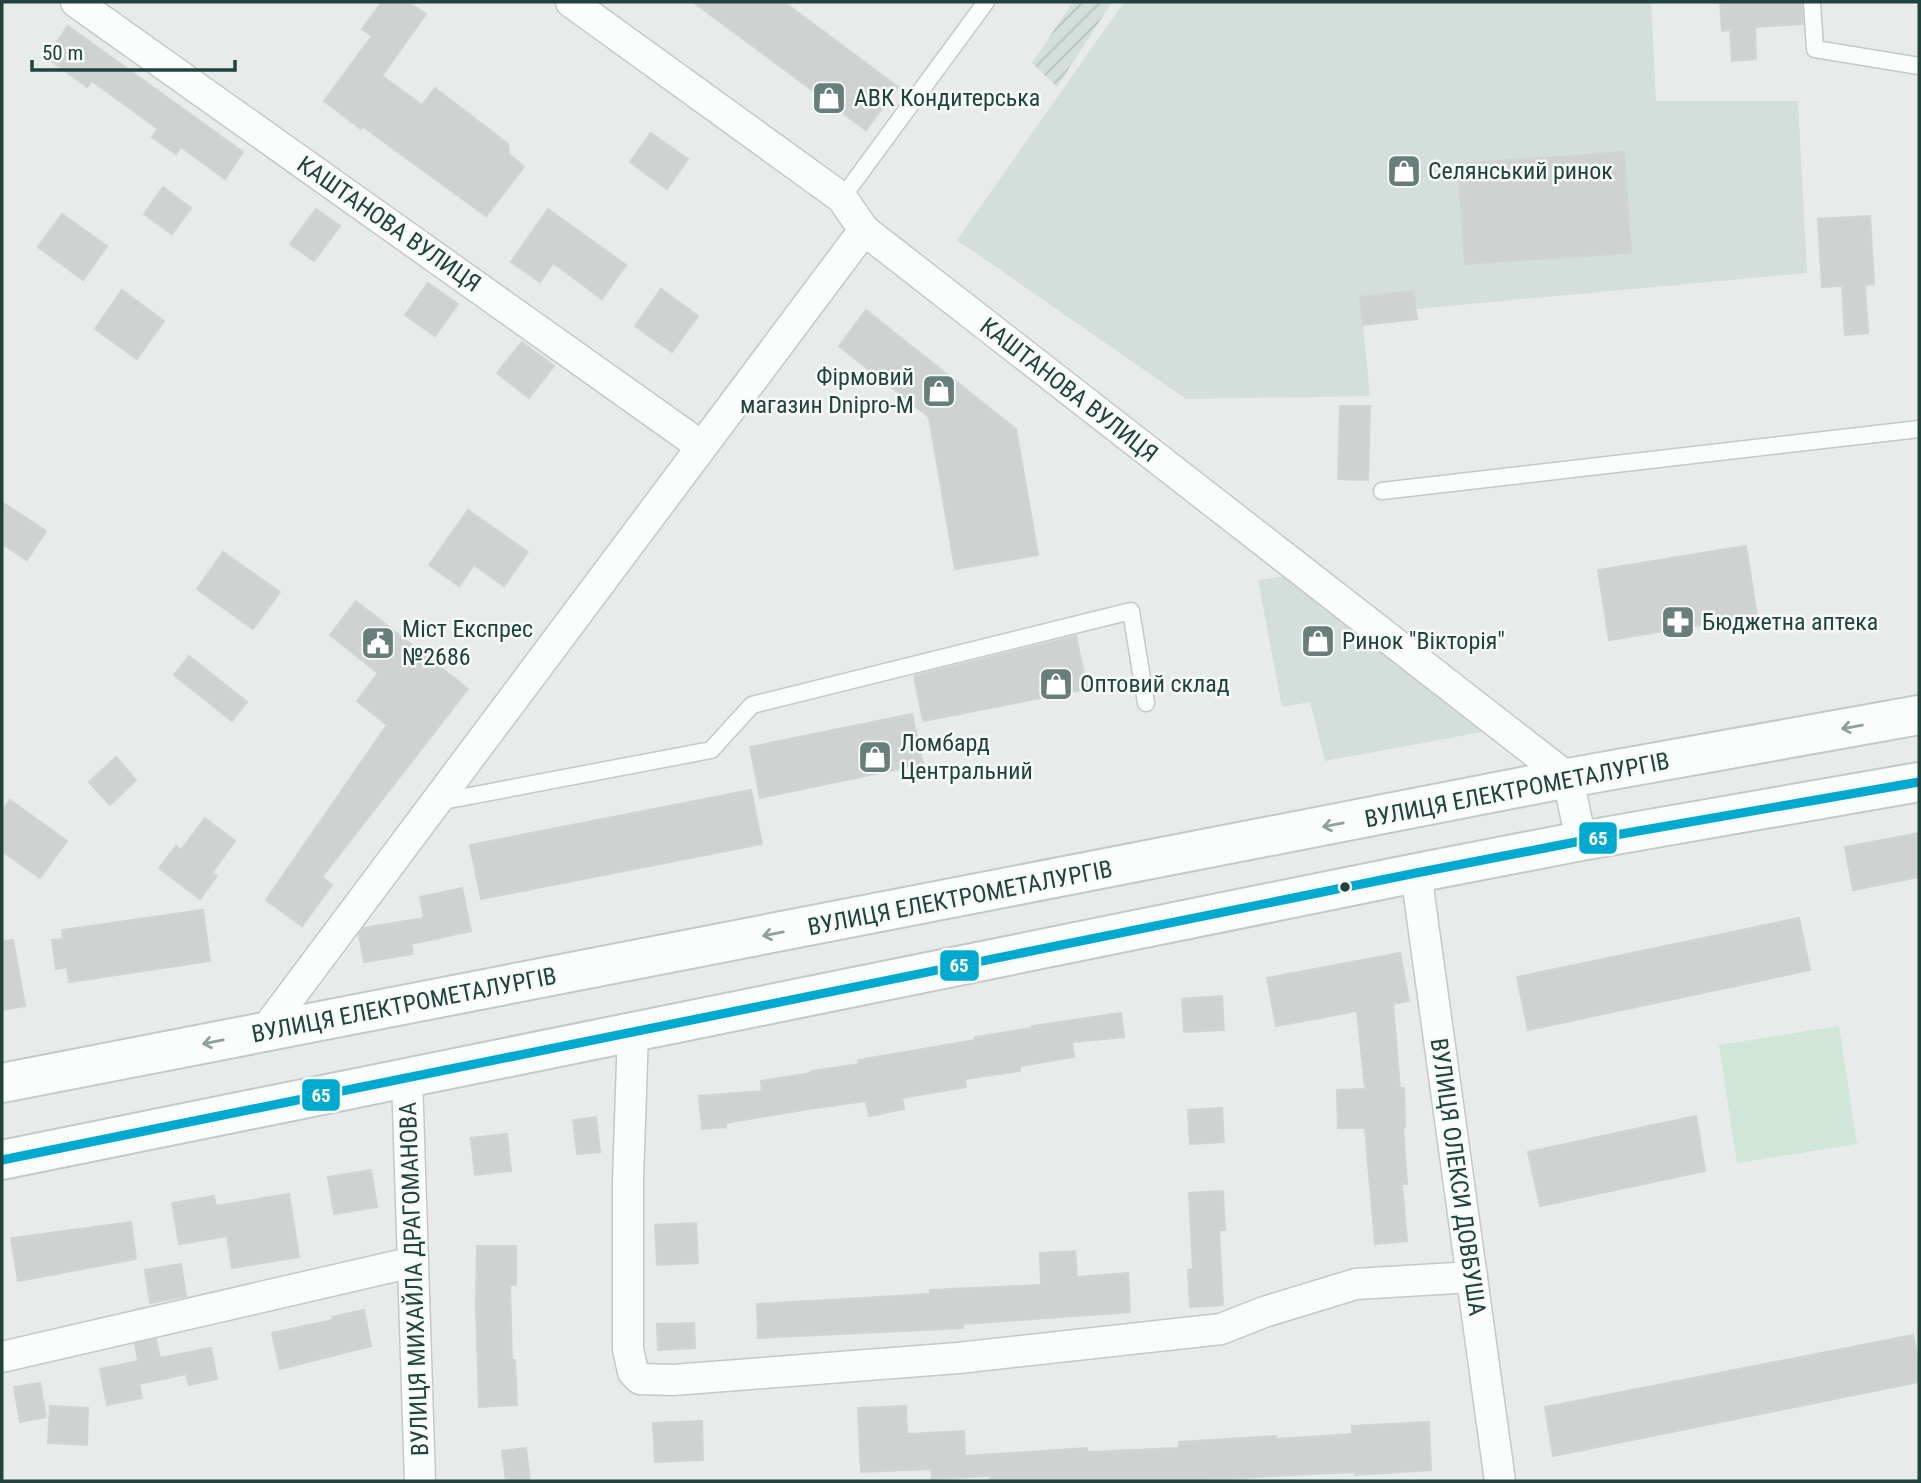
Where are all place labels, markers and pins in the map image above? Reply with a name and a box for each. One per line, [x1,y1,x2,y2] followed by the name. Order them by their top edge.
[810,79,848,117] shop icon: АВК Кондитерська
[854,84,1040,112] place label: АВК Кондитерська
[1385,152,1423,190] shop icon: Селянський ринок
[1428,157,1613,185] place label: Селянський ринок
[740,363,914,419] place label: Фірмовий магазин Dnipro-M
[920,372,958,410] shop icon: Фірмовий магазин Dnipro-M
[1659,603,1697,641] pharmacy icon: Бюджетна аптека
[1702,608,1878,636] place label: Бюджетна аптека
[402,615,533,671] place label: Міст Експрес №2686
[1299,622,1337,660] shop icon: Ринок "Вікторія"
[359,624,397,662] public building icon: Міст Експрес №2686
[1342,627,1505,655] place label: Ринок "Вікторія"
[1037,665,1075,703] shop icon: Оптовий склад
[1080,670,1230,698] place label: Оптовий склад
[900,729,1033,785] place label: Ломбард Центральний
[856,738,894,776] shop icon: Ломбард Центральний
[1338,880,1352,894] unlabelled marker

